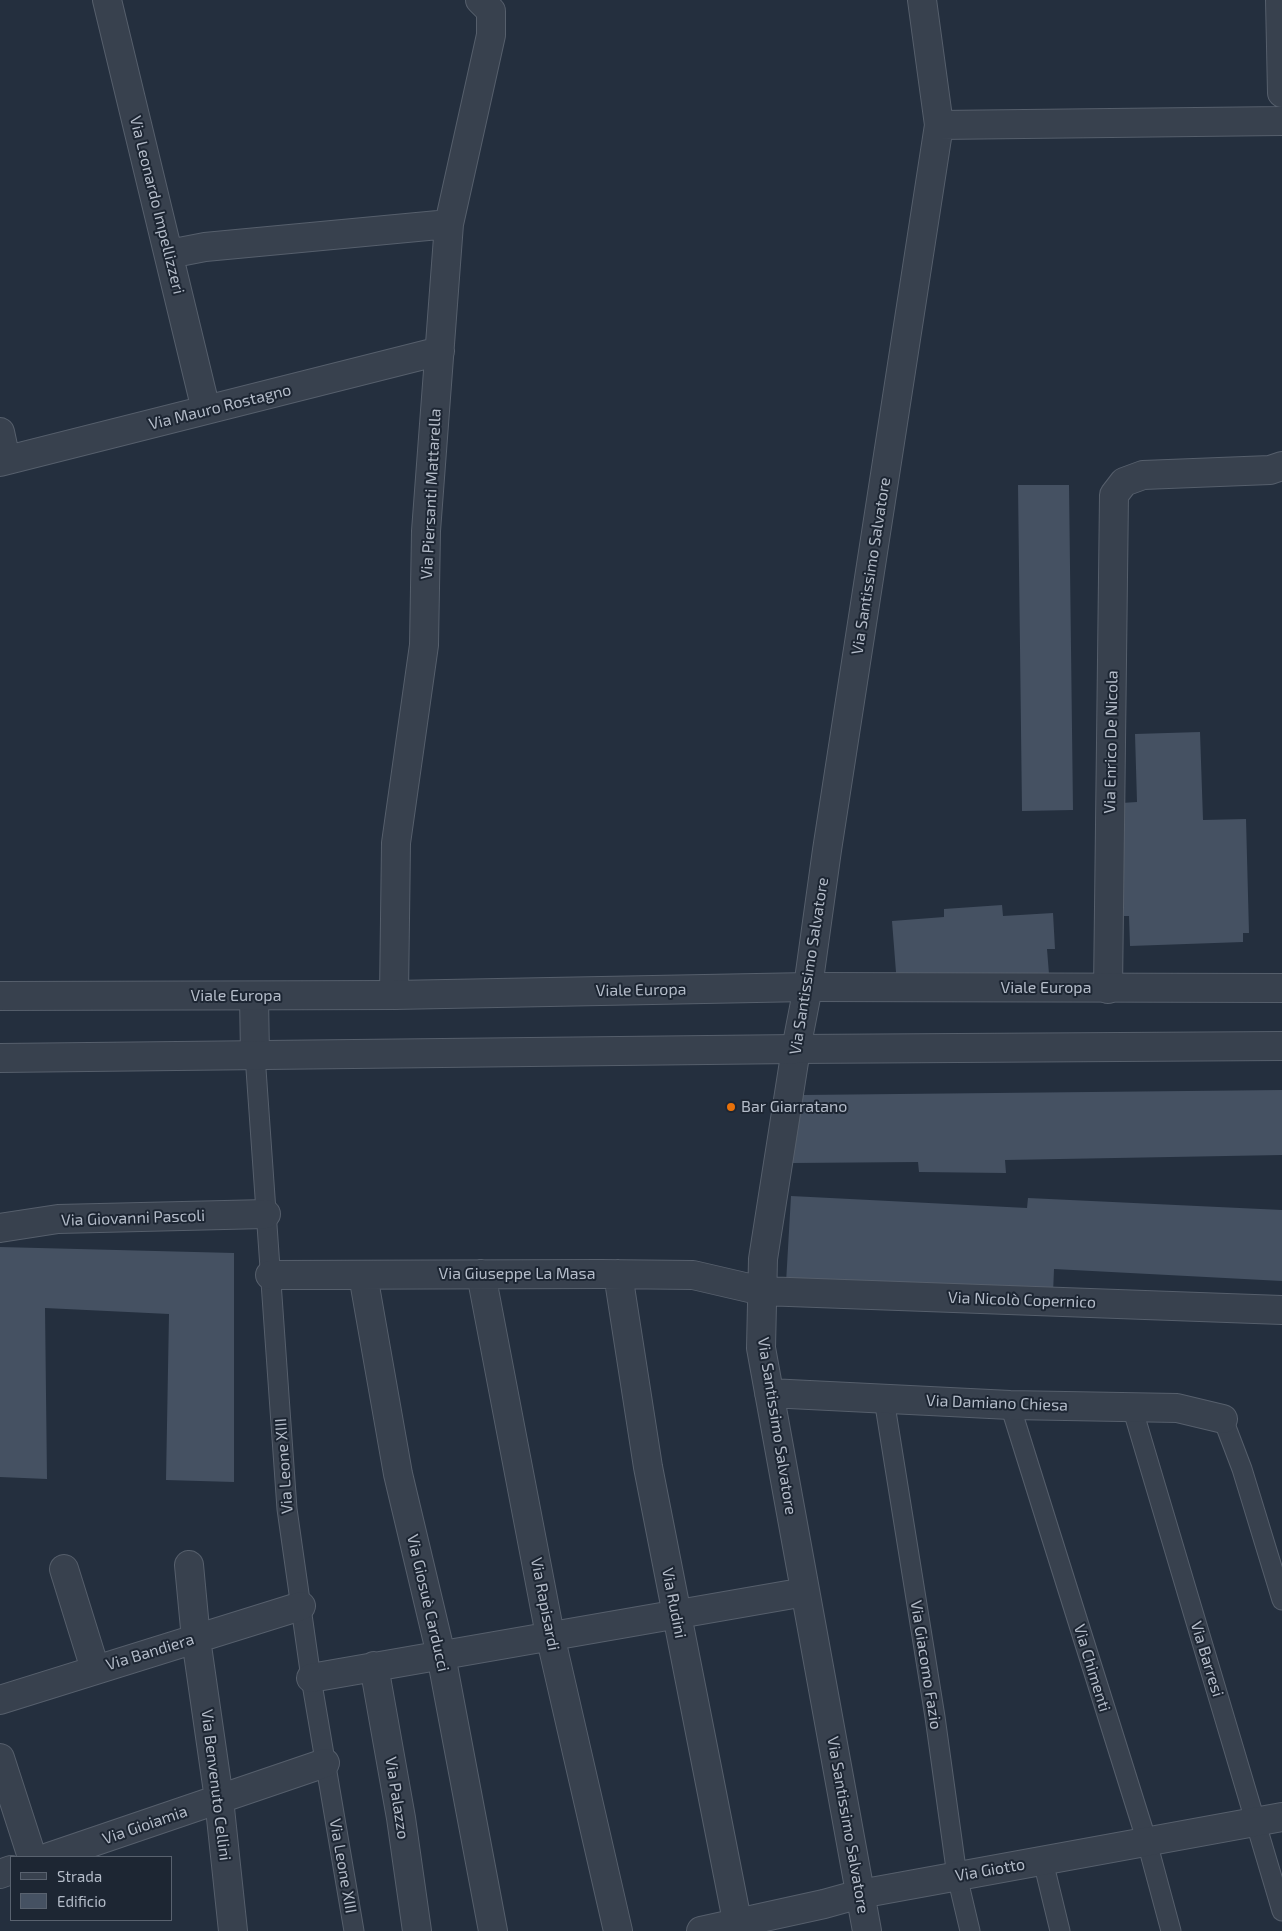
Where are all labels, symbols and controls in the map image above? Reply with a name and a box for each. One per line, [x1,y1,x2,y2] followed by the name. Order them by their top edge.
[126,114,188,296] street label: Via Leonardo Impellizzeri
[147,380,293,434] street label: Via Mauro Rostagno
[417,408,445,580] street label: Via Piersanti Mattarella
[847,476,895,656] street label: Via Santissimo Salvatore
[1100,670,1122,814] street label: Via Enrico De Nicola
[785,876,833,1056] street label: Via Santissimo Salvatore
[1001,978,1091,998] street label: Viale Europa
[595,980,687,1000] street label: Viale Europa
[191,986,281,1006] street label: Viale Europa
[741,1097,847,1117] place label: Bar Giarratano
[725,1101,737,1113] marker: Bar Giarratano
[61,1206,205,1230] street label: Via Giovanni Pascoli
[439,1264,595,1284] street label: Via Giuseppe La Masa
[948,1288,1096,1312] street label: Via Nicolò Copernico
[753,1336,801,1516] street label: Via Santissimo Salvatore
[926,1391,1068,1415] street label: Via Damiano Chiesa
[271,1418,297,1514] street label: Via Leone XIII
[403,1532,453,1674] street label: Via Giosuè Carducci
[527,1556,563,1652] street label: Via Rapisardi
[658,1566,690,1640] street label: Via Rudini
[906,1599,946,1731] street label: Via Giacomo Fazio
[1186,1619,1228,1699] street label: Via Barresi
[1070,1622,1114,1714] street label: Via Chimenti
[104,1630,196,1674] street label: Via Bandiera
[197,1708,235,1862] street label: Via Benvenuto Cellini
[823,1735,873,1915] street label: Via Santissimo Salvatore
[381,1755,413,1841] street label: Via Palazzo
[100,1801,190,1849] street label: Via Gioiamia
[325,1817,361,1915] street label: Via Leone XIII
[954,1854,1026,1886] street label: Via Giotto
[10,1856,172,1921] legend
[57,1867,102,1885] text: Strada
[57,1892,106,1910] text: Edificio

